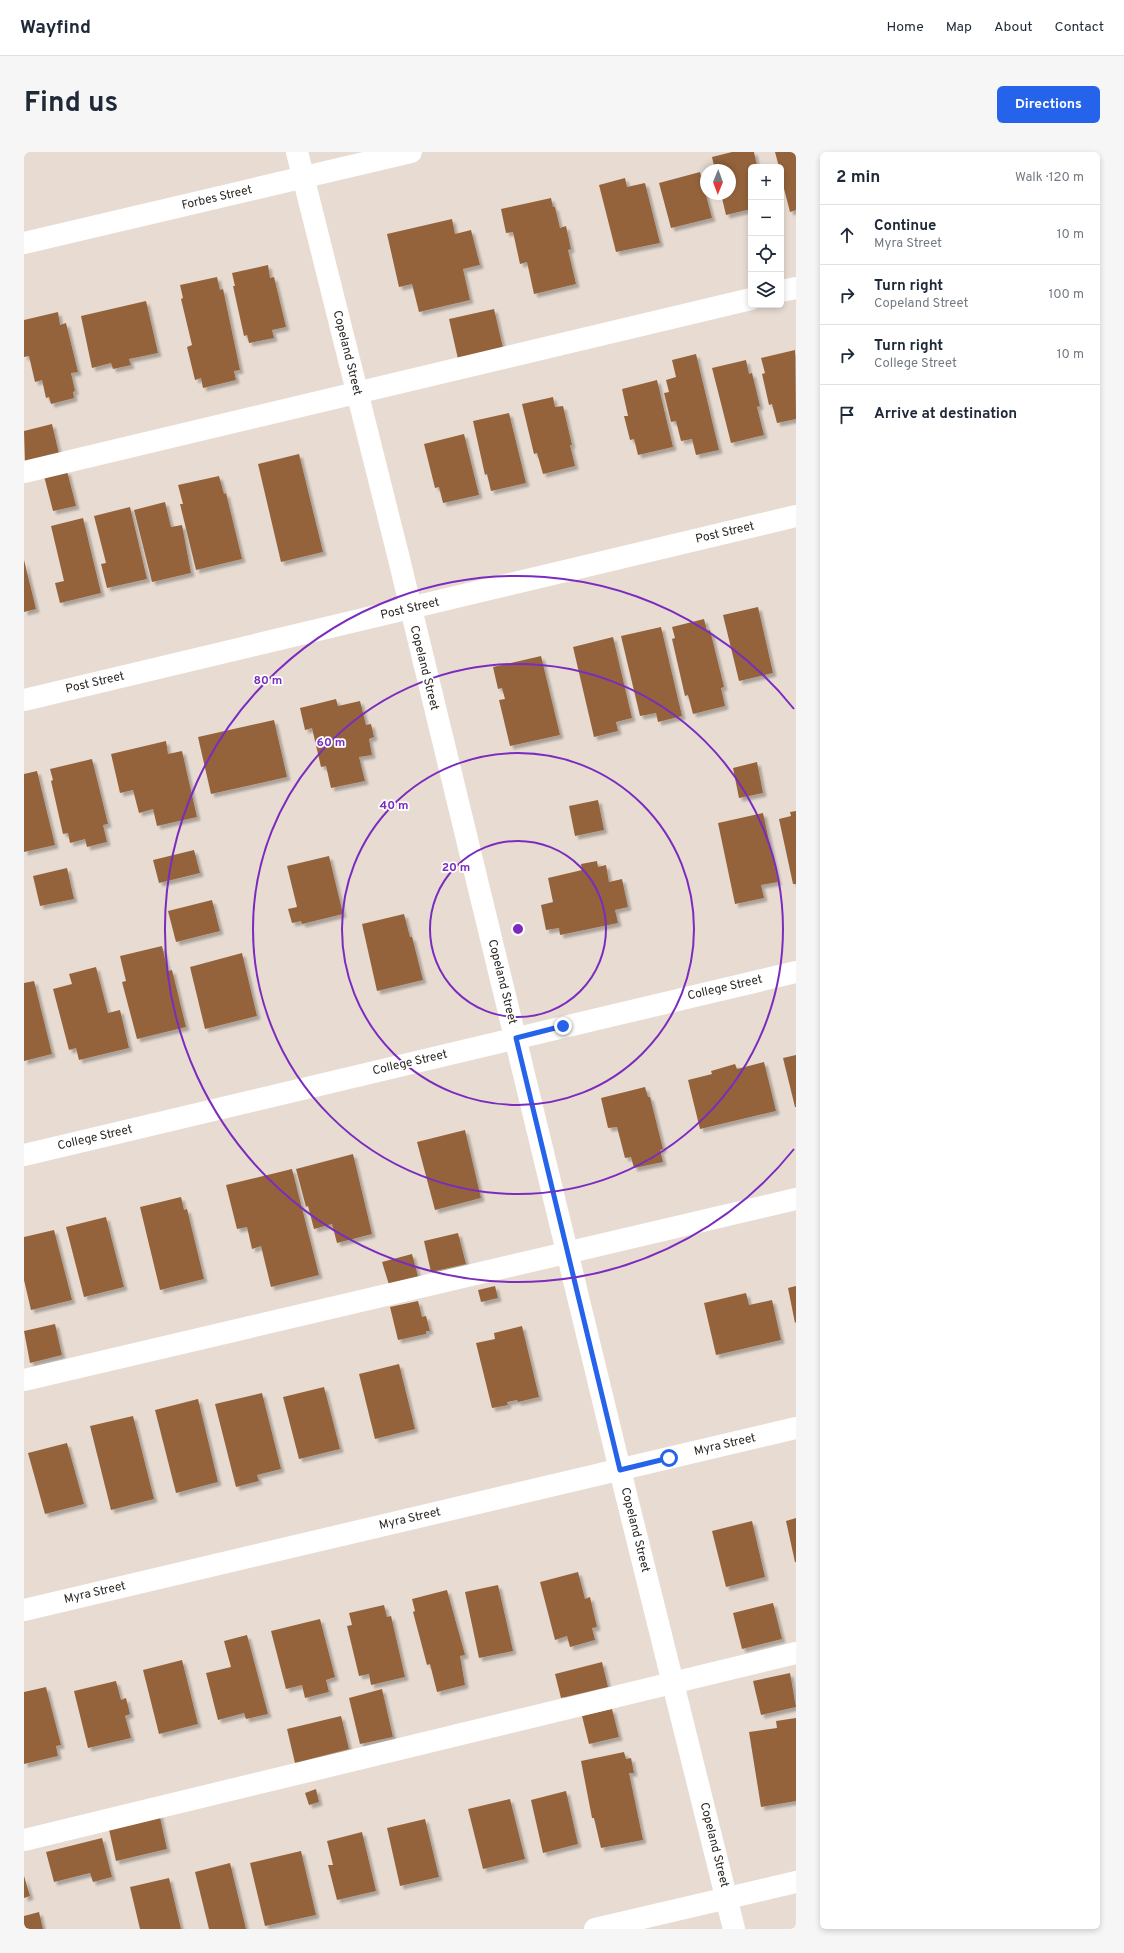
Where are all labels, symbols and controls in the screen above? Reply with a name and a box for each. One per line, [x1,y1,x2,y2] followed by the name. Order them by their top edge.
[20,16,91,40] text: Wayfind
[887,19,924,36] text: Home
[946,19,972,36] text: Map
[994,19,1033,36] text: About
[1055,19,1104,36] text: Contact
[24,86,118,122] text: Find us
[997,86,1100,123] button: Directions
[700,164,736,200] north arrow
[748,164,784,308] map controls
[748,164,784,200] button: +
[836,167,880,189] text: 2 min
[1015,170,1084,186] text: Walk · 120 m
[180,182,254,214] street label: Forbes Street
[748,200,784,236] button: −
[874,217,936,236] text: Continue
[836,224,858,246] icon: ahead
[1057,227,1084,243] text: 10 m
[748,236,784,272] button: locate
[874,236,942,252] text: Myra Street
[748,272,784,308] button: layers
[874,277,943,296] text: Turn right
[836,284,858,306] icon: right
[1048,287,1084,303] text: 100 m
[874,296,968,312] text: Copeland Street
[329,309,365,397] street label: Copeland Street
[874,337,943,356] text: Turn right
[836,344,858,366] icon: right
[1057,347,1084,363] text: 10 m
[874,356,957,372] text: College Street
[836,404,858,426] icon: arrive
[874,405,1017,424] text: Arrive at destination
[694,518,756,548] street label: Post Street
[379,594,441,624] street label: Post Street
[406,624,442,712] street label: Copeland Street
[64,668,126,698] street label: Post Street
[254,673,282,689] text: 80 m
[317,735,345,751] text: 60 m
[379,798,409,814] text: 40 m
[442,860,470,876] text: 20 m
[511,922,525,936] centre of rings
[484,938,520,1026] street label: Copeland Street
[686,972,764,1004] street label: College Street
[554,1017,572,1035] route end
[371,1047,449,1079] street label: College Street
[56,1122,134,1154] street label: College Street
[693,1430,757,1460] street label: Myra Street
[660,1449,678,1467] route start
[617,1486,653,1574] street label: Copeland Street
[378,1504,442,1534] street label: Myra Street
[63,1578,127,1608] street label: Myra Street
[696,1801,732,1889] street label: Copeland Street

